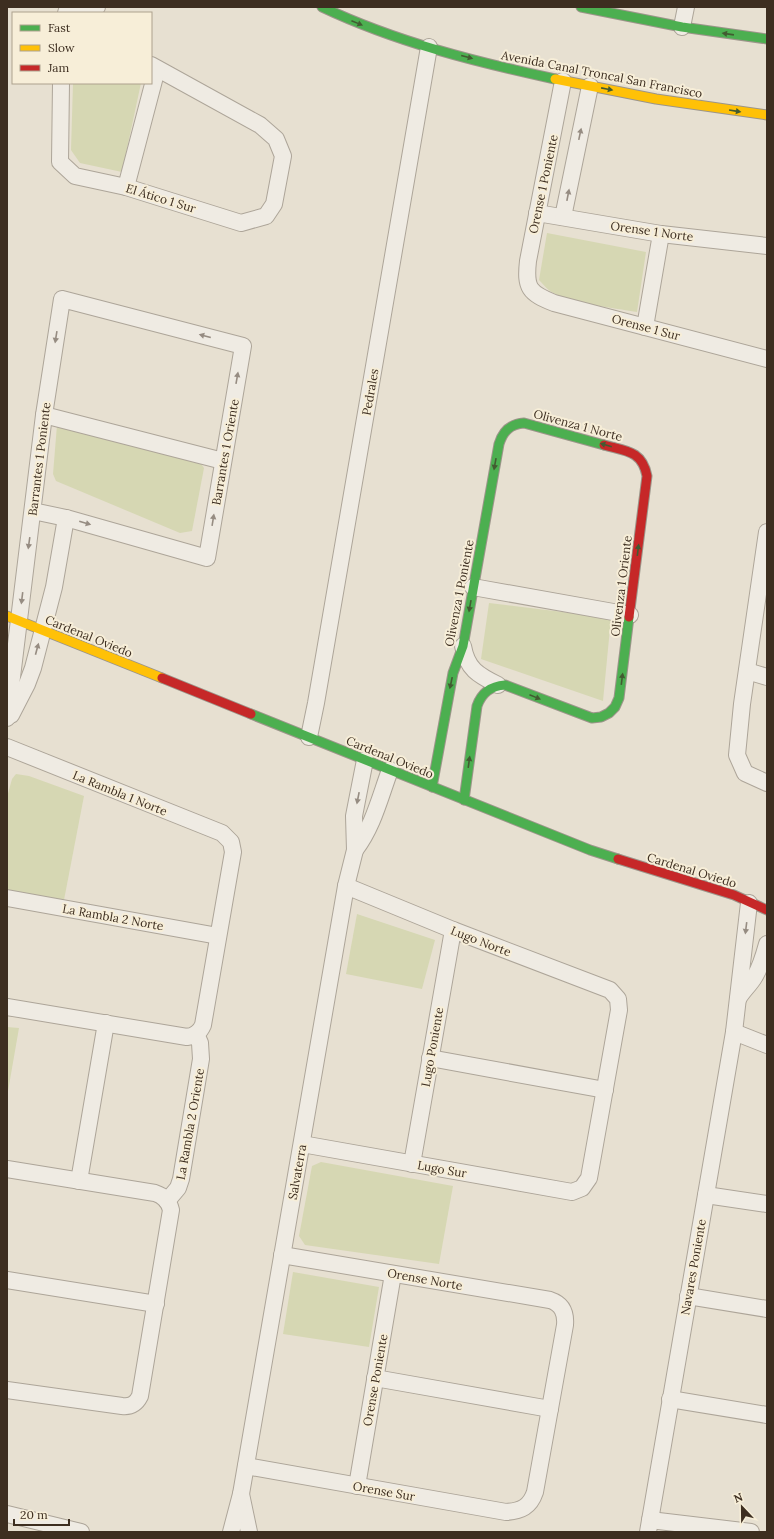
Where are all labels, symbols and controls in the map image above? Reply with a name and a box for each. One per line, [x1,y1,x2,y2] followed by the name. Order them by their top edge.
[12,12,152,84] legend
[48,20,71,35] text: Fast
[352,20,364,26] one-way arrow
[722,31,734,37] one-way arrow
[48,40,75,55] text: Slow
[499,47,704,101] street label: Avenida Canal Troncal San Francisco
[461,54,473,60] one-way arrow
[47,60,69,75] text: Jam
[601,86,613,92] one-way arrow
[729,108,741,114] one-way arrow
[578,128,584,140] one-way arrow
[525,133,561,235] street label: Orense 1 Poniente
[124,180,199,216] street label: El Ático 1 Sur
[565,189,571,201] one-way arrow
[610,218,695,244] street label: Orense 1 Norte
[610,311,683,344] street label: Orense 1 Sur
[53,331,59,344] one-way arrow
[199,333,211,339] one-way arrow
[358,367,382,417] street label: Pedrales
[235,372,241,384] one-way arrow
[208,397,242,506] street label: Barrantes 1 Oriente
[25,401,53,517] street label: Barrantes 1 Poniente
[532,406,625,444] street label: Olivenza 1 Norte
[600,442,612,448] one-way arrow
[492,458,498,470] one-way arrow
[211,514,217,526] one-way arrow
[79,520,91,526] one-way arrow
[607,534,635,637] street label: Olivenza 1 Oriente
[26,537,32,550] one-way arrow
[441,538,477,648] street label: Olivenza 1 Poniente
[635,544,641,556] one-way arrow
[18,592,25,604] one-way arrow
[466,600,472,612] one-way arrow
[43,612,135,660] street label: Cardenal Oviedo
[34,643,40,655] one-way arrow
[619,673,625,685] one-way arrow
[448,677,454,689] one-way arrow
[530,694,542,700] one-way arrow
[344,733,436,781] street label: Cardenal Oviedo
[466,755,472,768] one-way arrow
[71,767,170,819] street label: La Rambla 1 Norte
[355,792,361,804] one-way arrow
[645,849,739,891] street label: Cardenal Oviedo
[61,901,165,933] street label: La Rambla 2 Norte
[743,921,749,934] one-way arrow
[449,923,514,960] street label: Lugo Norte
[418,1006,446,1088] street label: Lugo Poniente
[173,1067,207,1181] street label: La Rambla 2 Oriente
[285,1143,309,1201] street label: Salvaterra
[416,1157,469,1181] street label: Lugo Sur
[677,1217,709,1316] street label: Navares Poniente
[386,1265,464,1293] street label: Orense Norte
[360,1332,391,1427] street label: Orense Poniente
[352,1478,417,1504] street label: Orense Sur
[722,1487,762,1527] north arrow
[732,1489,745,1506] text: N
[14,1501,69,1527] scale bar
[20,1507,48,1522] text: 20 m

